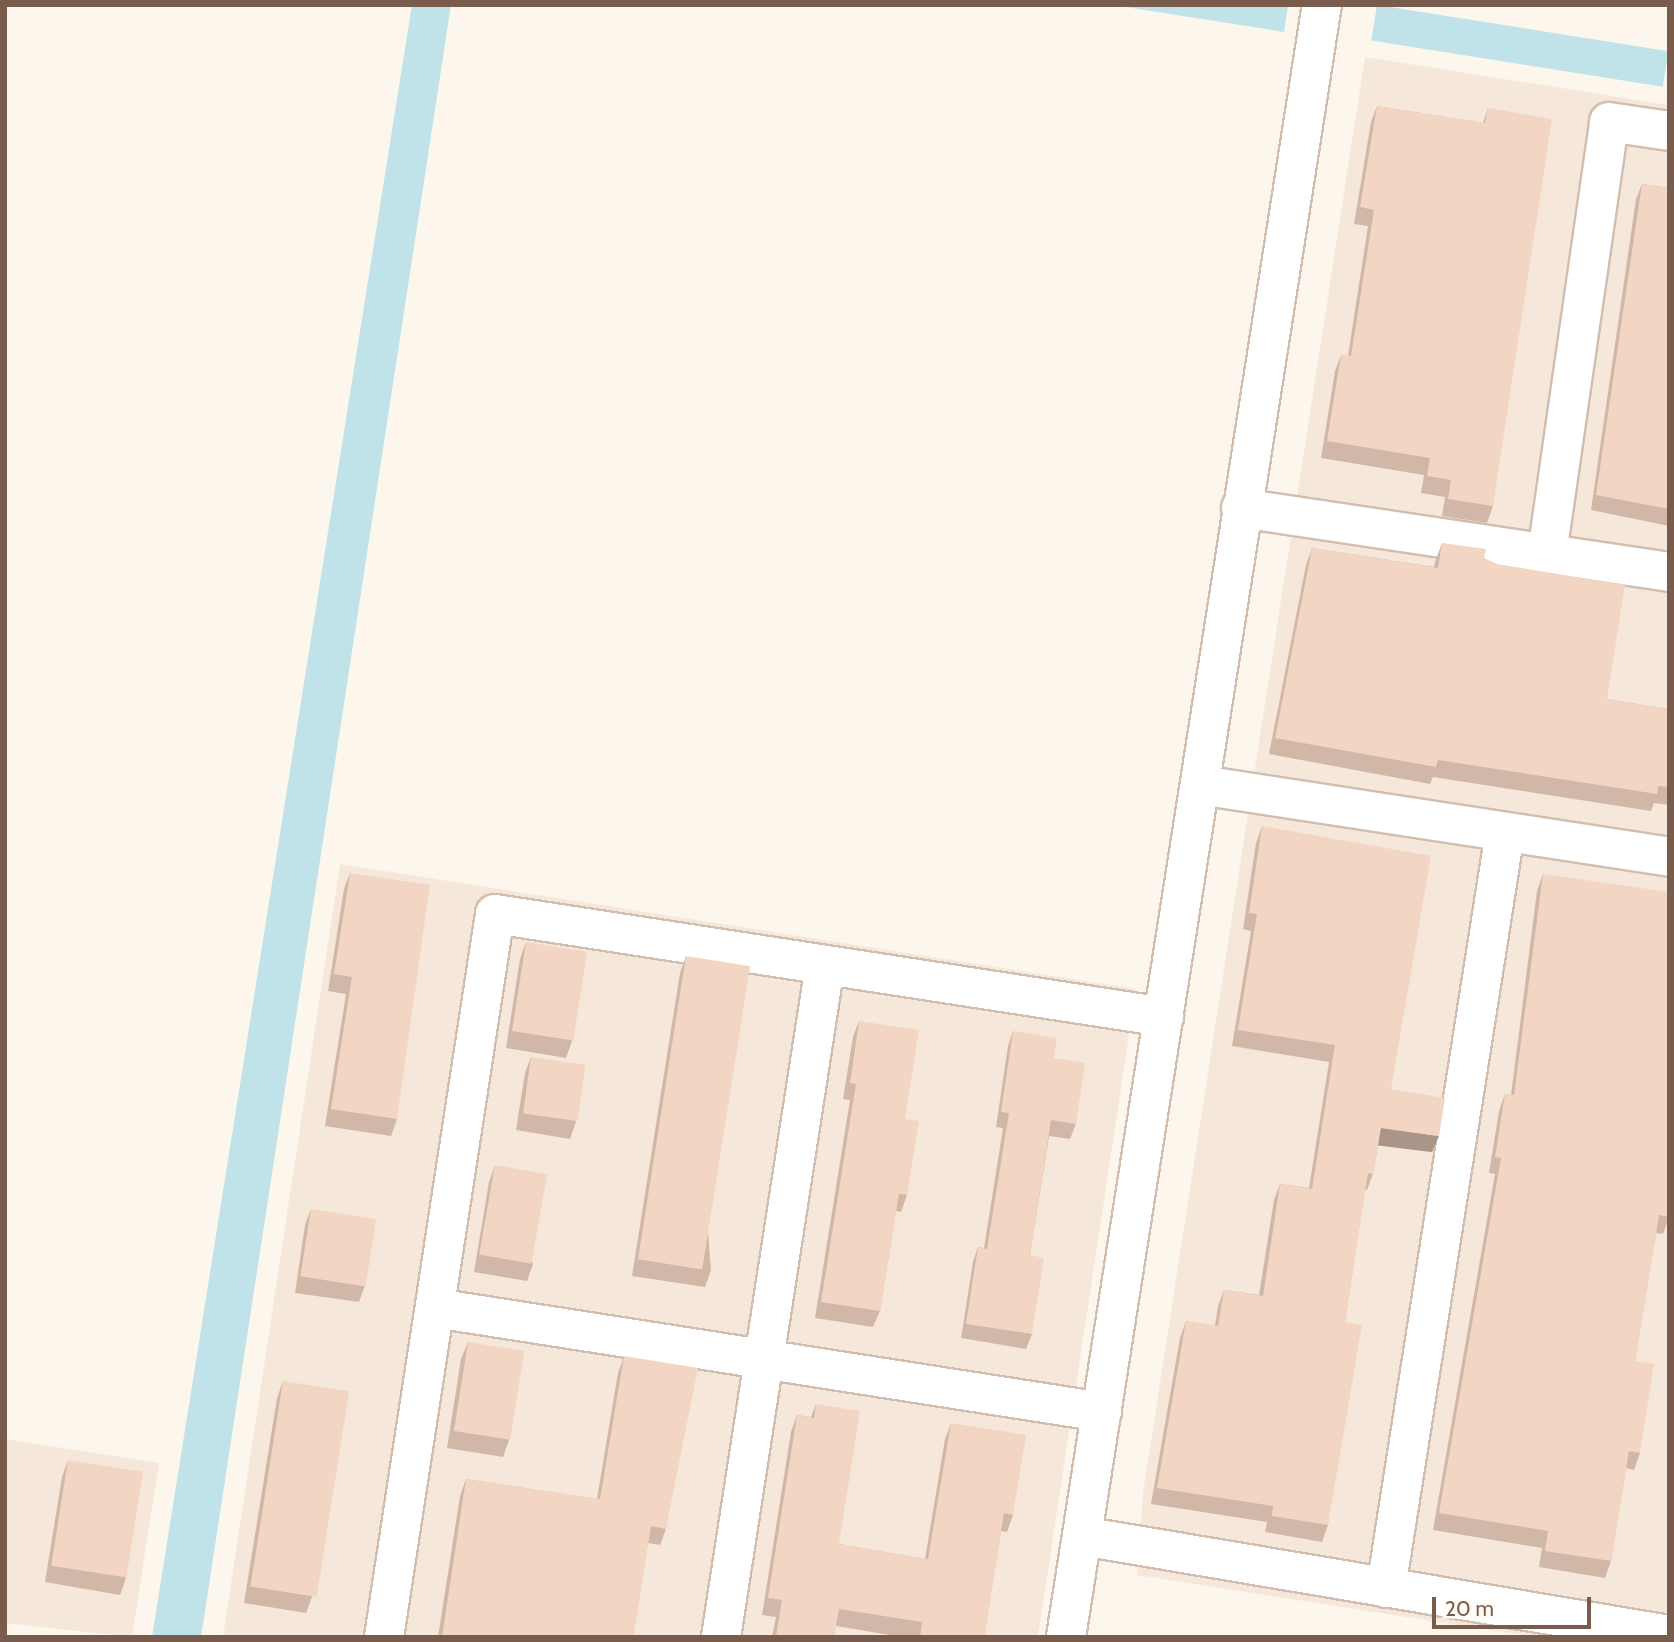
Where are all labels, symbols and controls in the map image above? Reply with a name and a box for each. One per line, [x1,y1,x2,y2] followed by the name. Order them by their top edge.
[1436,1582,1595,1626] scale bar
[1445,1596,1494,1621] text: 20 m

